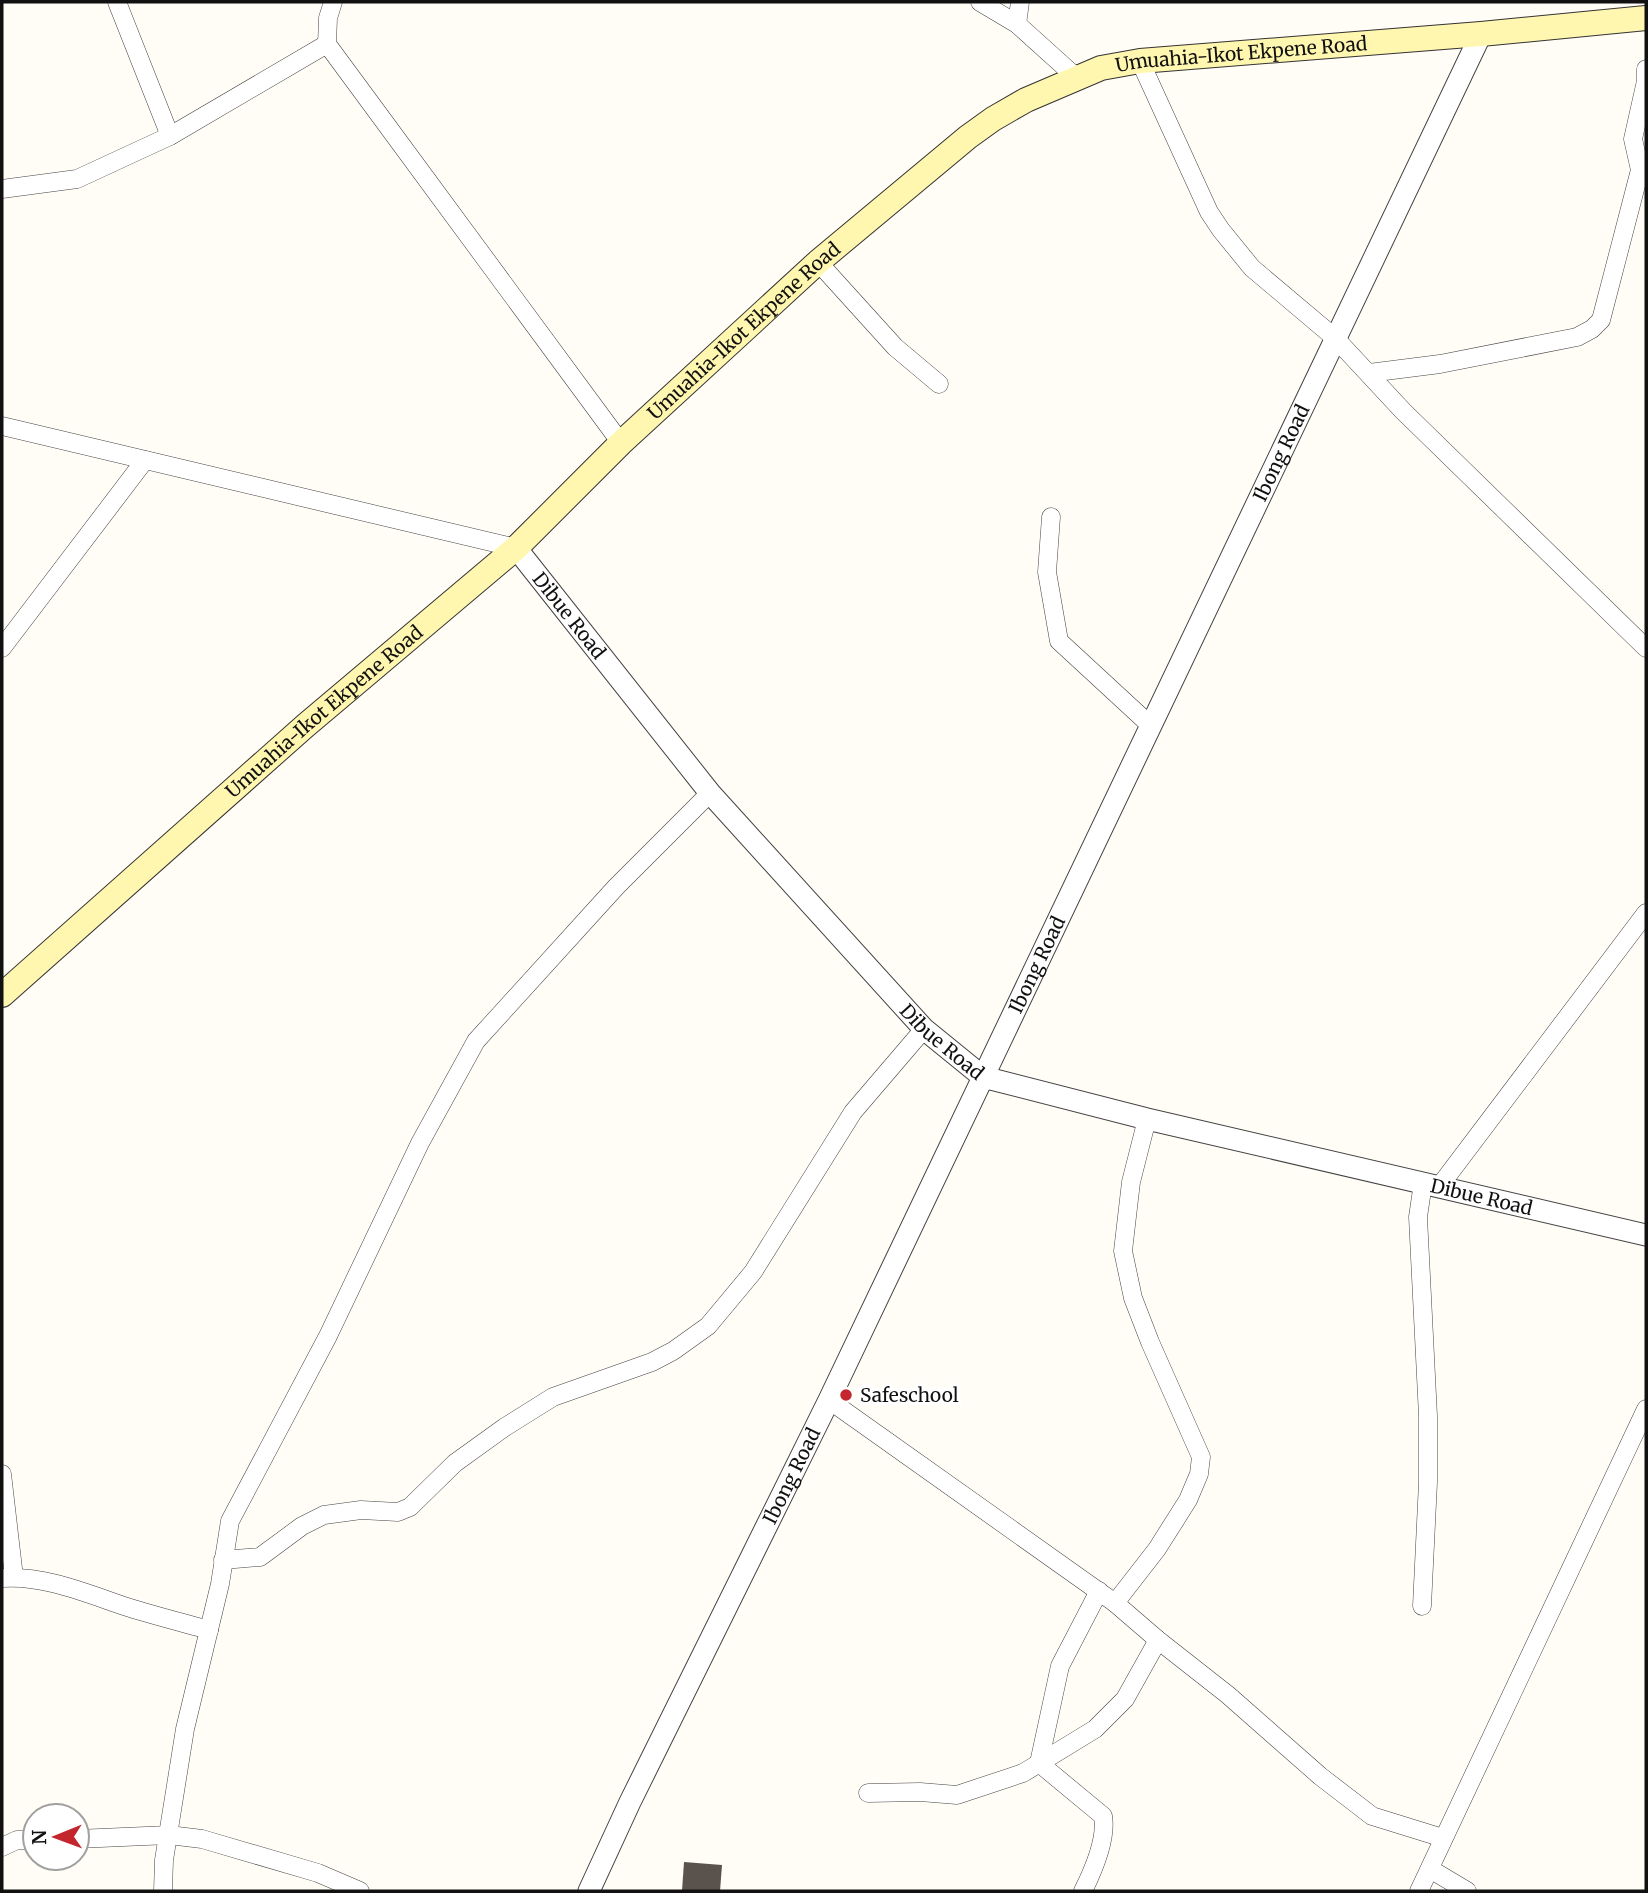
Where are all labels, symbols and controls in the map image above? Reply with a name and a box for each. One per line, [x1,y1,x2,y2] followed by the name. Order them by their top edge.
[1113,31,1368,77] street label: Umuahia-Ikot Ekpene Road
[642,237,845,425] street label: Umuahia-Ikot Ekpene Road
[1248,401,1314,505] street label: Ibong Road
[528,567,611,664] street label: Dibue Road
[220,620,427,803] street label: Umuahia-Ikot Ekpene Road
[1003,912,1070,1017] street label: Ibong Road
[895,999,989,1085] street label: Dibue Road
[1428,1173,1535,1220] street label: Dibue Road
[860,1383,959,1407] place label: Safeschool
[838,1387,854,1403] marker: Safeschool
[758,1424,825,1528] street label: Ibong Road
[21,1802,91,1872] north arrow
[27,1830,51,1845] text: N

